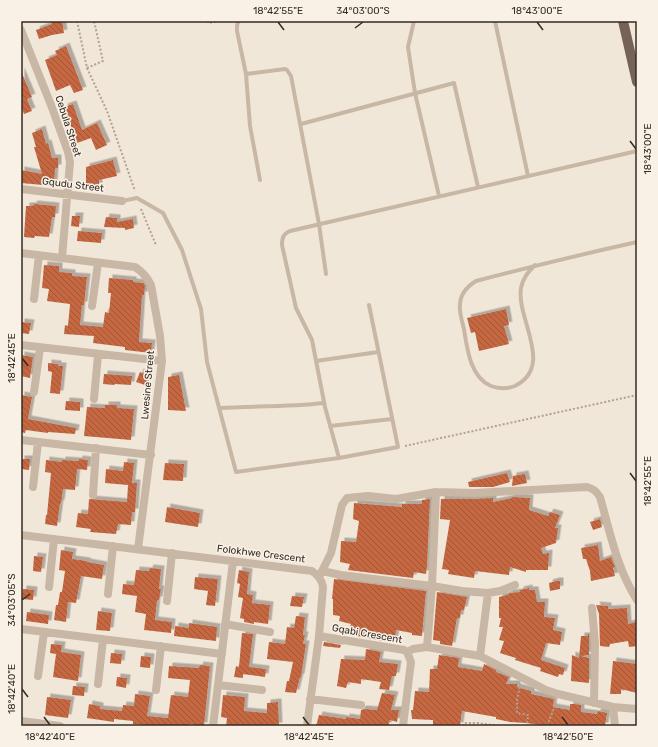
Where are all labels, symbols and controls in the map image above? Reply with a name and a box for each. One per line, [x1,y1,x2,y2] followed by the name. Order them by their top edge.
[253,5,303,17] text: 18°42'55"E
[336,5,390,17] text: 34°03'00"S
[512,5,563,17] text: 18°43'00"E
[52,94,84,158] street label: Cebula Street
[642,124,654,175] text: 18°43'00"E
[41,175,105,195] street label: Gqudu Street
[6,333,18,383] text: 18°42'45"E
[139,350,157,420] street label: Lwesine Street
[642,456,654,506] text: 18°42'55"E
[216,543,306,565] street label: Folokhwe Crescent
[6,574,18,626] text: 34°03'05"S
[331,622,403,646] street label: Gqabi Crescent
[6,664,18,714] text: 18°42'40"E
[25,731,75,743] text: 18°42'40"E
[284,731,334,743] text: 18°42'45"E
[543,731,593,743] text: 18°42'50"E

